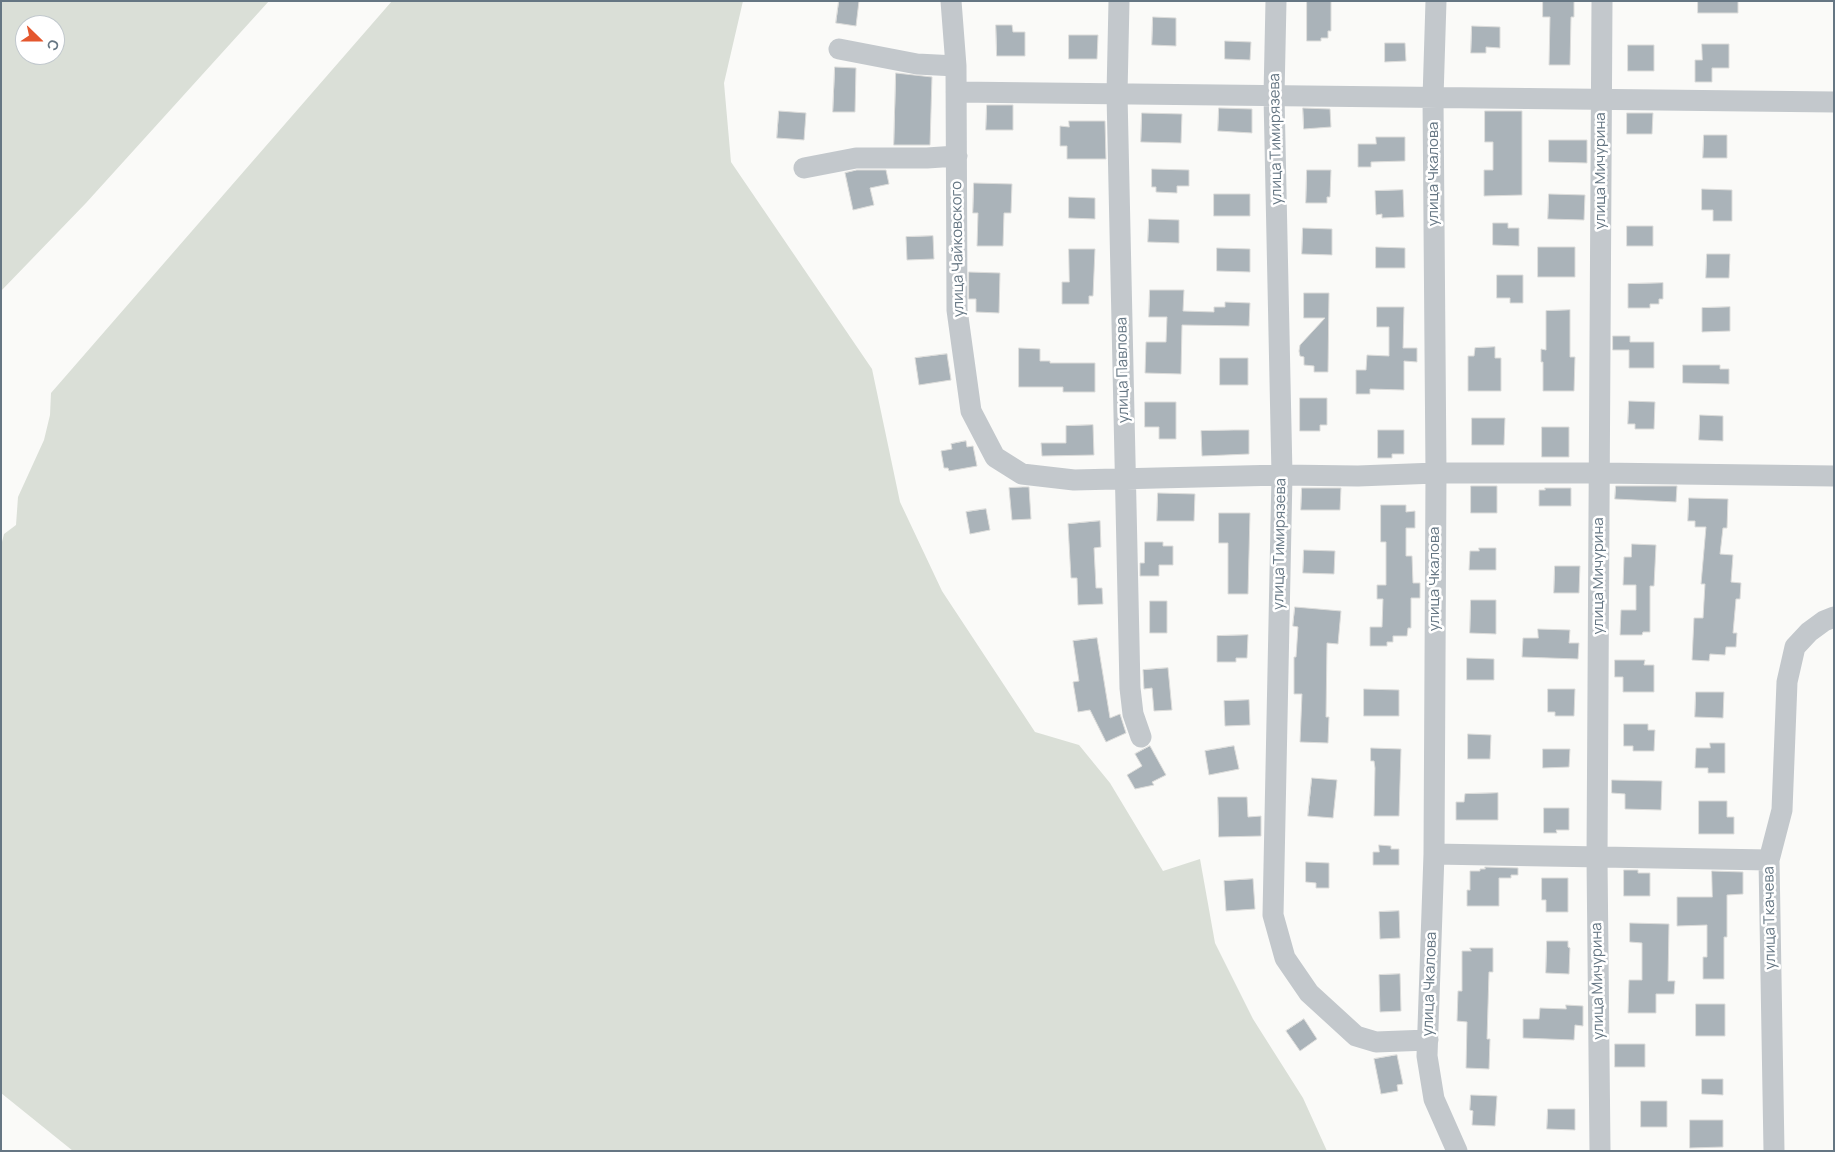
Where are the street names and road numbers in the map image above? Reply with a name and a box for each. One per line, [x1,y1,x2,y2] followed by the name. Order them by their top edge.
[1266,73,1286,205] street label: улица Тимирязева
[1592,112,1610,230] street label: улица Мичурина
[1425,122,1443,226] street label: улица Чкалова
[948,181,968,317] street label: улица Чайковского
[1113,317,1133,423] street label: улица Павлова
[1270,478,1290,610] street label: улица Тимирязева
[1590,517,1608,635] street label: улица Мичурина
[1426,527,1444,631] street label: улица Чкалова
[1760,866,1780,970] street label: улица Ткачева
[1588,922,1608,1040] street label: улица Мичурина
[1419,931,1441,1037] street label: улица Чкалова

